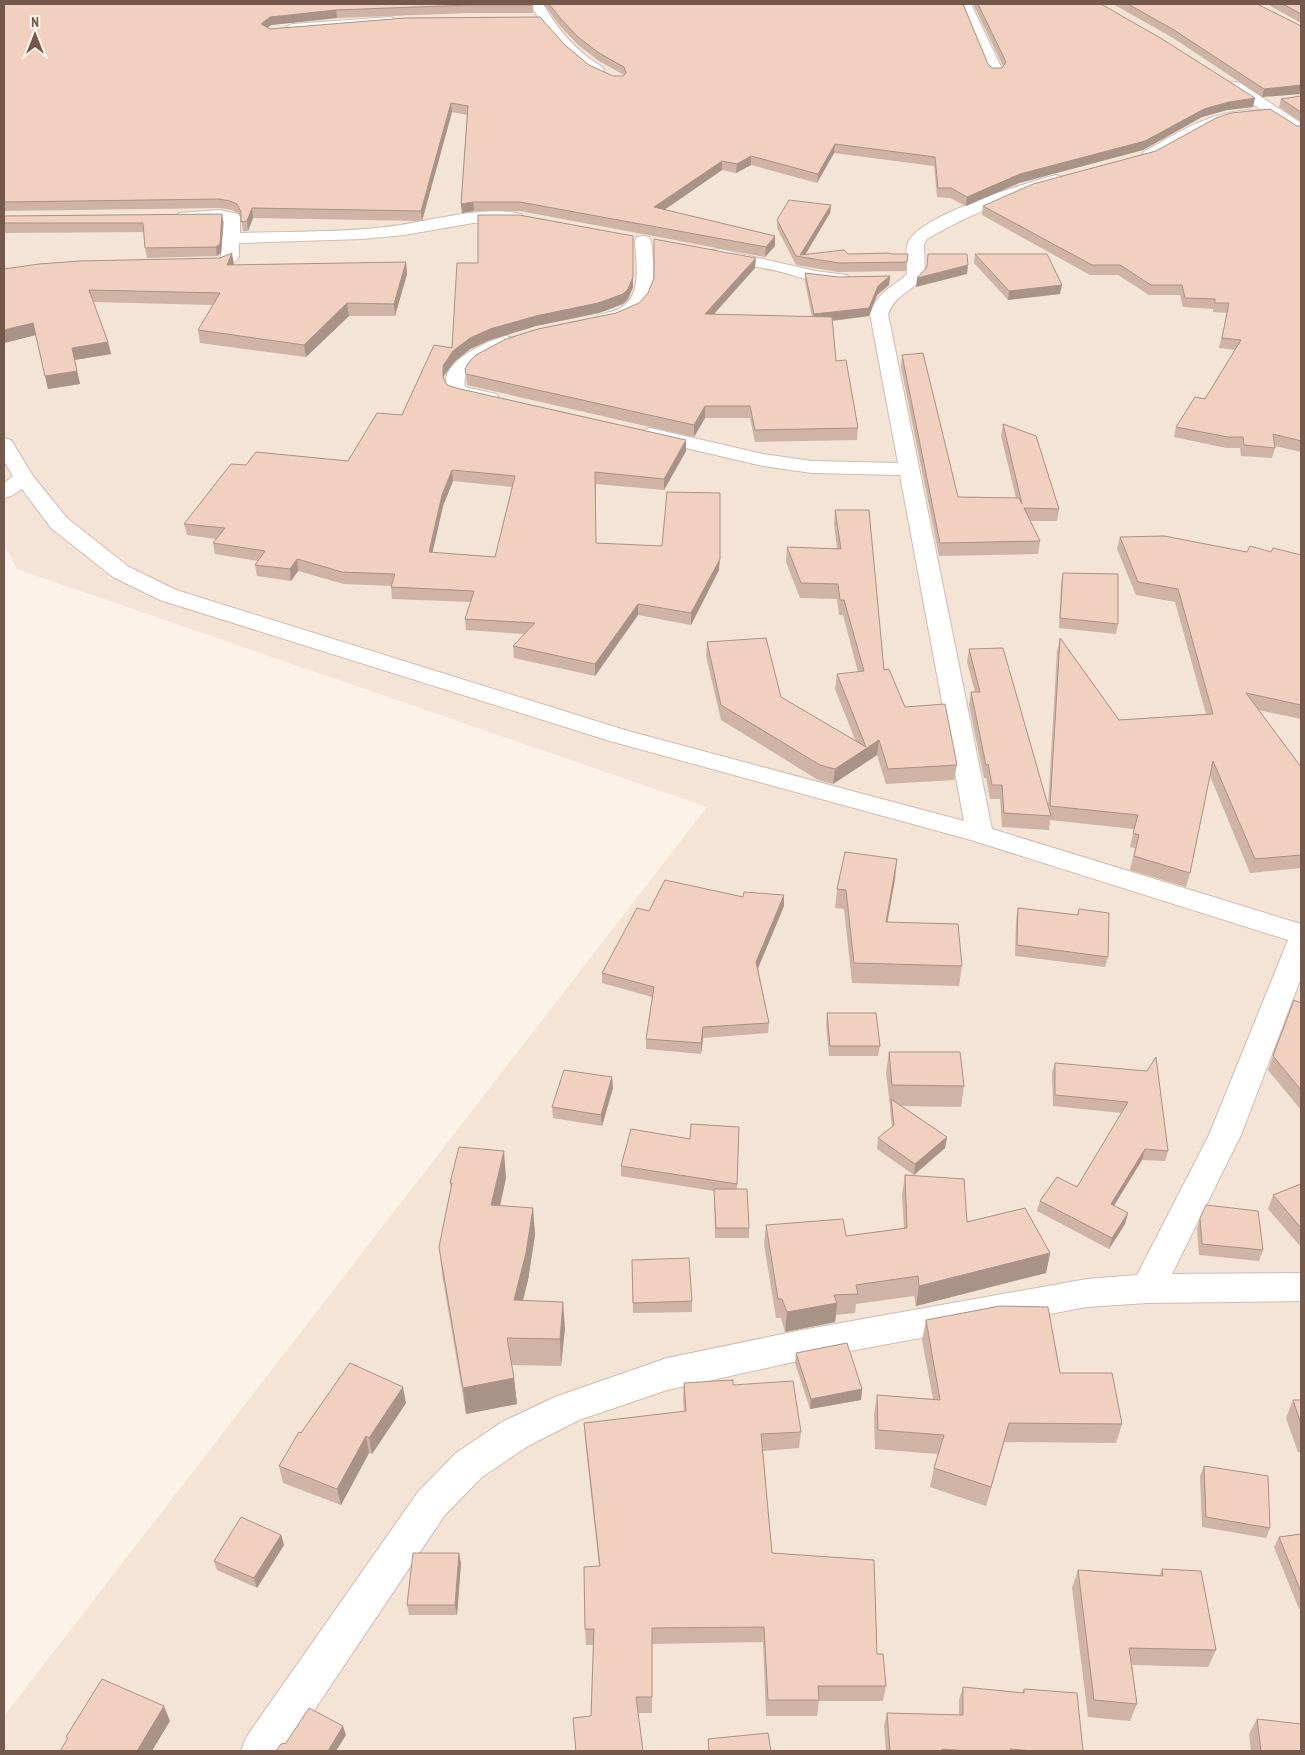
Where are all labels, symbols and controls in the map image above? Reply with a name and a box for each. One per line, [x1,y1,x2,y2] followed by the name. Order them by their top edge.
[10,10,60,60] north arrow
[31,13,39,31] text: N

